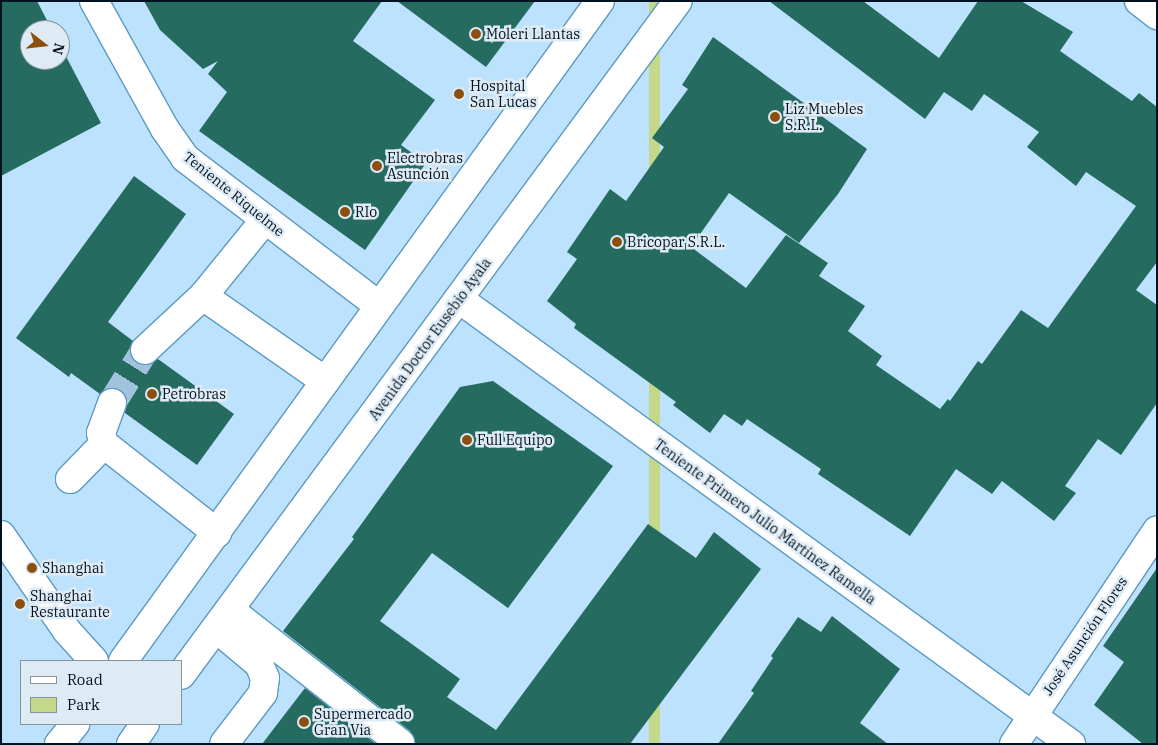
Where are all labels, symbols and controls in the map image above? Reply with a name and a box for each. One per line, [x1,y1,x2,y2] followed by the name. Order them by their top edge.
[20,20,70,70] north arrow
[486,26,580,42] place label: Moleri Llantas
[470,28,482,40] marker: Moleri Llantas
[48,41,69,57] text: N
[470,78,537,110] place label: Hospital San Lucas
[452,87,466,101] marker: Hospital San Lucas
[785,101,863,134] place label: Liz Muebles S.R.L.
[769,111,781,123] marker: Liz Muebles S.R.L.
[180,148,288,240] street label: Teniente Riquelme
[387,150,463,182] place label: Electrobras Asunción
[371,160,383,172] marker: Electrobras Asunción
[355,204,377,220] place label: RIo
[339,206,351,218] marker: RIo
[627,234,725,250] place label: Bricopar S.R.L.
[611,236,623,248] marker: Bricopar S.R.L.
[365,255,495,423] street label: Avenida Doctor Eusebio Ayala
[162,386,226,402] place label: Petrobras
[146,388,158,400] marker: Petrobras
[477,432,553,448] place label: Full Equipo
[461,434,473,446] marker: Full Equipo
[651,436,879,608] street label: Teniente Primero Julio Martínez Ramella
[42,560,104,576] place label: Shanghai
[26,562,38,574] marker: Shanghai
[1039,574,1131,698] street label: José Asunción Flores
[30,588,110,620] place label: Shanghai Restaurante
[14,598,26,610] marker: Shanghai Restaurante
[20,660,182,725] legend
[67,670,103,689] text: Road
[67,695,100,714] text: Park
[314,706,412,739] place label: Supermercado Gran Via
[298,716,310,728] marker: Supermercado Gran Via

